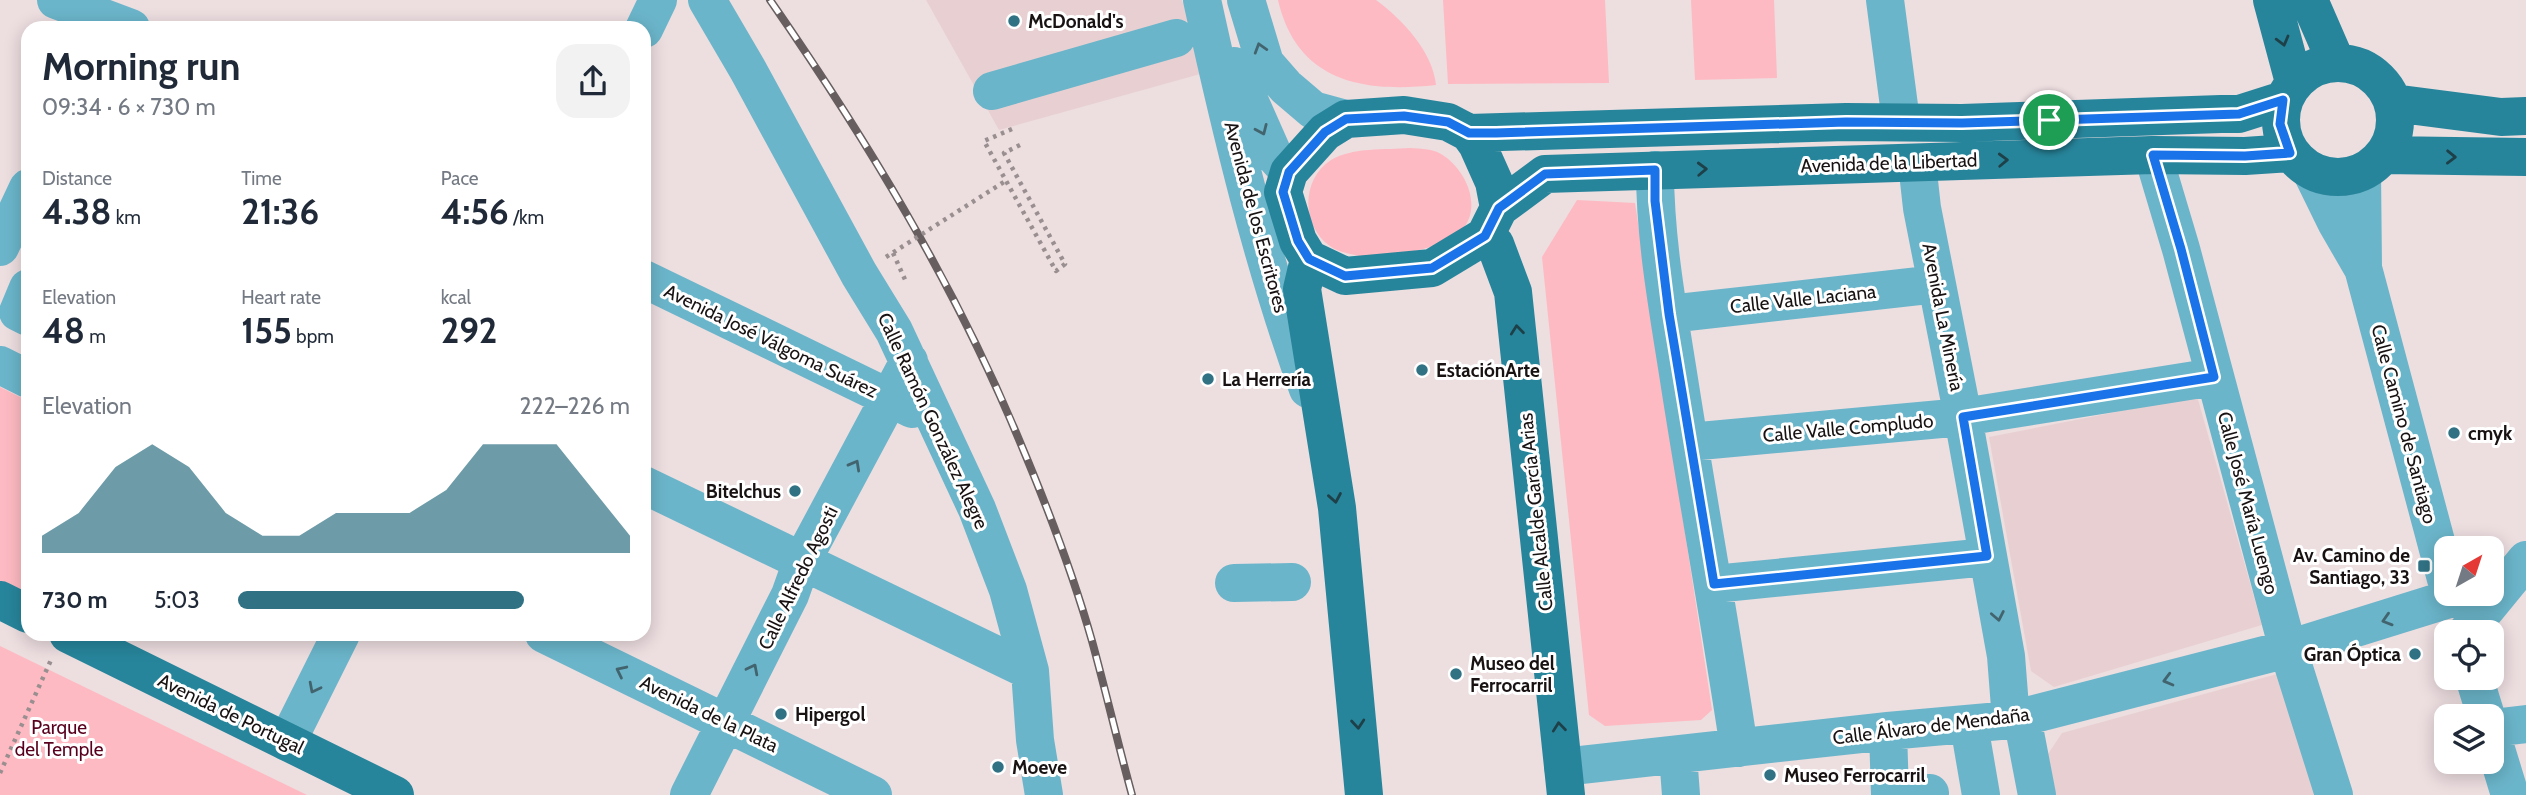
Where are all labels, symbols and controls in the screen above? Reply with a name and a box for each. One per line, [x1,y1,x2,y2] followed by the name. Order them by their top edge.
[1028,10,1124,33] place label: McDonald's
[1006,13,1022,29] marker: McDonald's
[2275,35,2289,47] one-way arrow
[1254,42,1269,54] one-way arrow
[42,43,241,90] text: Morning run
[556,44,630,118] button: share
[2019,90,2079,150] pin
[42,93,216,121] text: 09:34 · 6 × 730 m
[2030,101,2068,139] icon: arrive
[1219,119,1293,315] street label: Avenida de los Escritores
[1254,123,1268,135] one-way arrow
[1800,148,1978,178] street label: Avenida de la Libertad
[2447,149,2457,165] one-way arrow
[1998,152,2009,167] one-way arrow
[1697,161,1708,176] one-way arrow
[42,167,112,190] text: Distance
[241,167,282,190] text: Time
[441,167,479,190] text: Pace
[42,190,112,233] text: 4.38
[241,190,319,233] text: 21:36
[441,190,509,233] text: 4:56
[112,206,141,229] text: km
[509,206,544,229] text: /km
[1917,241,1969,393] street label: Avenida La Minería
[661,279,881,403] street label: Avenida José Válgoma Suárez
[1729,280,1877,318] street label: Calle Valle Laciana
[42,286,116,309] text: Elevation
[241,286,321,309] text: Heart rate
[441,286,471,309] text: kcal
[42,309,85,352] text: 48
[241,309,292,352] text: 155
[441,309,497,352] text: 292
[873,309,993,533] street label: Calle Ramón González Alegre
[2366,322,2442,526] street label: Calle Camino de Santiago
[85,325,106,348] text: m
[292,325,334,348] text: bpm
[1510,325,1525,336] one-way arrow
[1436,359,1540,382] place label: EstaciónArte
[1414,362,1430,378] marker: EstaciónArte
[1222,368,1312,391] place label: La Herrería
[1200,371,1216,387] marker: La Herrería
[42,392,132,420] text: Elevation
[520,392,630,420] text: 222–226 m
[1762,409,1934,447] street label: Calle Valle Compludo
[2213,409,2283,597] street label: Calle José María Luengo
[1514,412,1558,612] street label: Calle Alcalde García Arias
[2468,422,2513,445] place label: cmyk
[2446,425,2462,441] marker: cmyk
[847,460,860,473] one-way arrow
[706,480,781,503] place label: Bitelchus
[787,483,803,499] marker: Bitelchus
[1327,492,1342,503] one-way arrow
[753,503,843,653] street label: Calle Alfredo Agosti
[2434,536,2504,606] north arrow
[2434,536,2504,774] map controls
[2293,544,2410,589] place label: Av. Camino de Santiago, 33
[2416,558,2432,574] marker: Av. Camino de Santiago, 33
[42,586,108,614] text: 730 m
[154,586,200,614] text: 5:03
[1990,610,2005,622] one-way arrow
[2381,611,2393,626] one-way arrow
[2434,620,2504,690] button: locate
[2304,642,2402,666] place label: Gran Óptica
[2407,646,2423,662] marker: Gran Óptica
[1470,652,1555,697] place label: Museo del Ferrocarril
[745,663,759,676] one-way arrow
[616,666,628,680] one-way arrow
[1448,666,1464,682] marker: Museo del Ferrocarril
[154,669,308,760] street label: Avenida de Portugal
[636,671,782,757] street label: Avenida de la Plata
[2162,672,2174,686] one-way arrow
[309,681,323,693] one-way arrow
[1831,702,2031,749] street label: Calle Álvaro de Mendaña
[795,703,865,726] place label: Hipergol
[2434,704,2504,774] button: layers
[773,706,789,722] marker: Hipergol
[15,716,104,761] park label: Parque del Temple
[1350,719,1365,730] one-way arrow
[1551,721,1566,733] one-way arrow
[1012,756,1067,779] place label: Moeve
[990,759,1006,775] marker: Moeve
[1784,764,1926,787] place label: Museo Ferrocarril
[1762,767,1778,783] marker: Museo Ferrocarril

